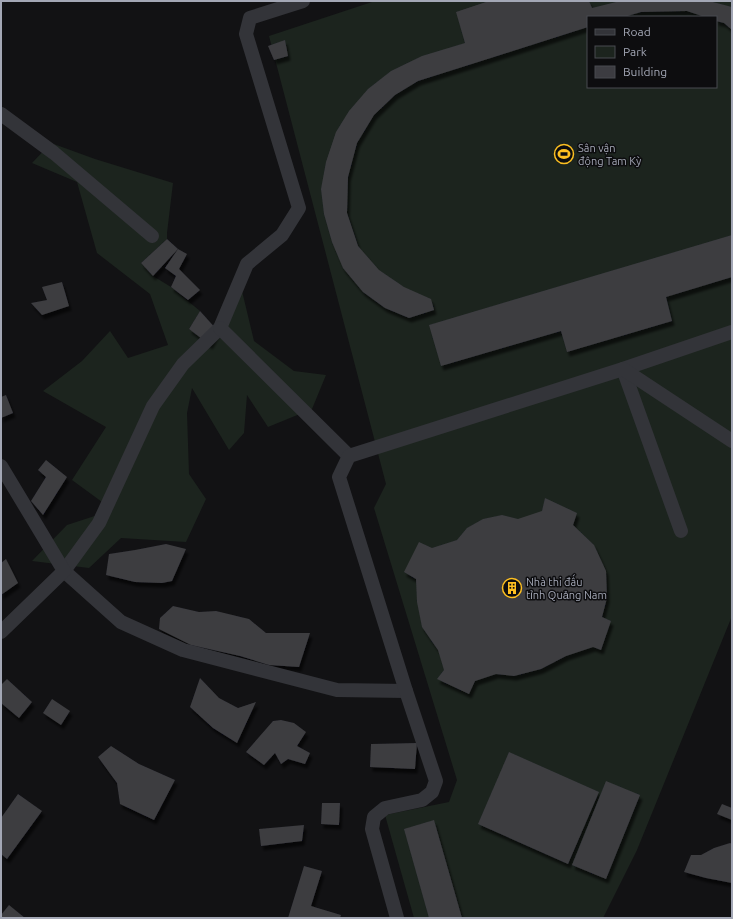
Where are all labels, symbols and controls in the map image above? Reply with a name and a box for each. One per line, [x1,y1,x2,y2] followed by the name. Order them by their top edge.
[587,16,717,88] legend
[623,25,651,38] text: Road
[623,45,647,58] text: Park
[623,65,667,78] text: Building
[578,142,642,168] place label: Sân vận động Tam Kỳ
[553,143,575,165] sports icon: Sân vận động Tam Kỳ
[526,574,607,601] place label: Nhà thi đấu tỉnh Quảng Nam
[501,577,523,599] building icon: Nhà thi đấu tỉnh Quảng Nam

